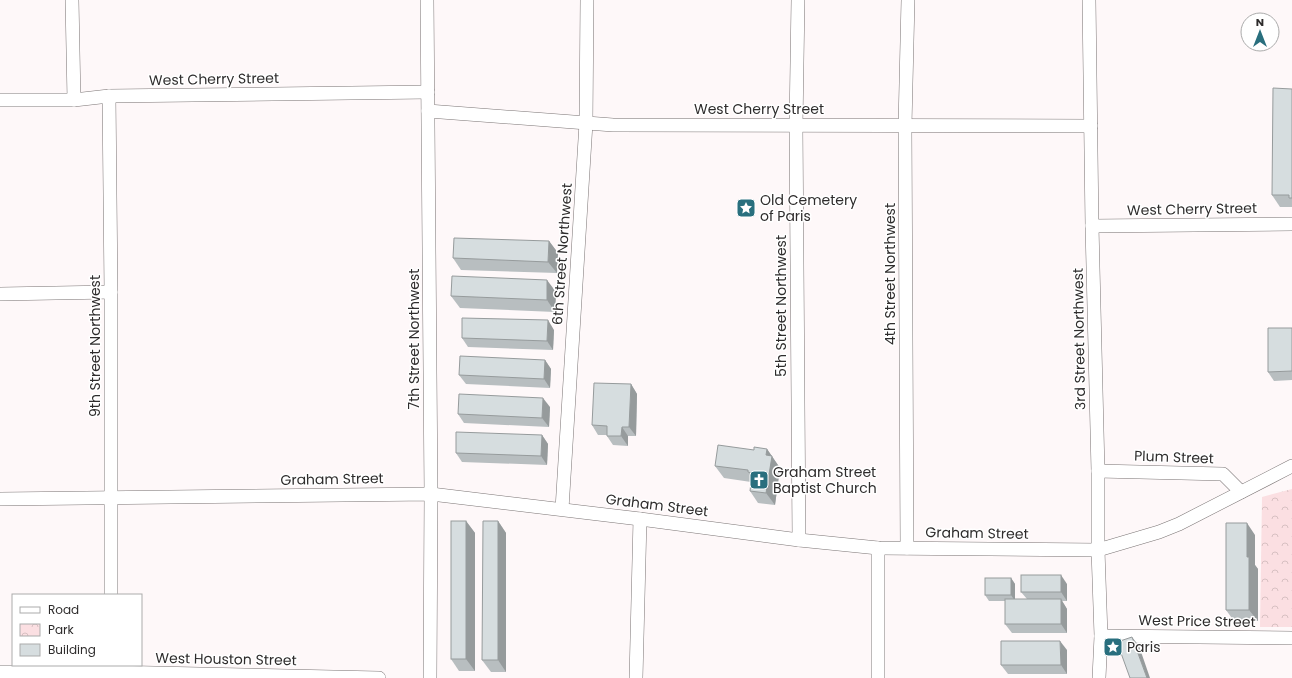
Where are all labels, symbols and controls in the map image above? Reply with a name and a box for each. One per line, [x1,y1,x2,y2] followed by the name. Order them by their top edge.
[1240,12,1280,52] north arrow
[1256,14,1264,30] text: N
[149,68,279,90] street label: West Cherry Street
[694,99,824,119] street label: West Cherry Street
[547,182,577,326] street label: 6th Street Northwest
[760,190,857,226] place label: Old Cemetery of Paris
[735,197,757,219] place icon: Old Cemetery of Paris
[1127,198,1257,220] street label: West Cherry Street
[880,203,900,345] street label: 4th Street Northwest
[771,235,791,377] street label: 5th Street Northwest
[1068,268,1090,410] street label: 3rd Street Northwest
[404,269,424,409] street label: 7th Street Northwest
[85,275,105,417] street label: 9th Street Northwest
[1134,446,1214,468] street label: Plum Street
[773,462,877,498] place label: Graham Street Baptist Church
[280,468,384,490] street label: Graham Street
[748,469,770,491] church icon: Graham Street Baptist Church
[605,489,709,521] street label: Graham Street
[925,522,1029,544] street label: Graham Street
[12,594,142,666] legend
[48,601,79,618] text: Road
[1138,610,1256,632] street label: West Price Street
[48,621,75,638] text: Park
[1102,636,1124,658] place icon: Paris
[1127,637,1161,657] place label: Paris
[48,641,96,658] text: Building
[155,648,297,670] street label: West Houston Street

